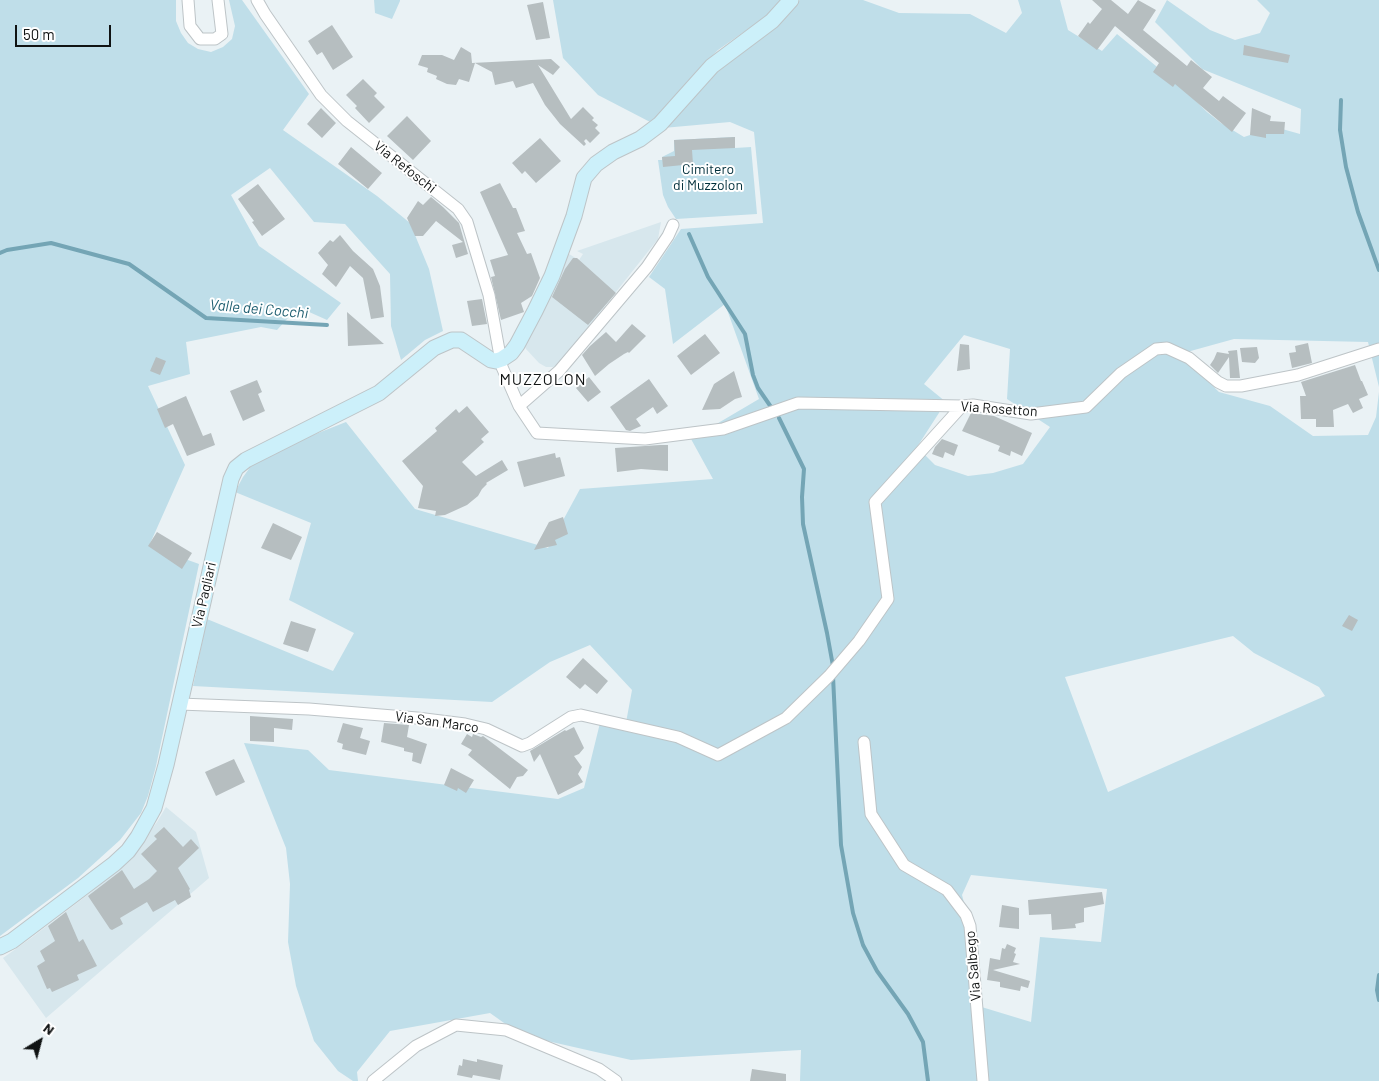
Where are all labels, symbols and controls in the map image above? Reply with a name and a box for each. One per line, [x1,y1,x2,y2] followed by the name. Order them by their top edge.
[18,15,114,47] scale bar
[23,25,55,43] text: 50 m
[370,137,440,197] street label: Via Refoschi
[673,161,743,193] park label: Cimitero di Muzzolon
[209,296,309,322] water label: Valle dei Cocchi
[498,370,588,390] district label: MUZZOLON
[960,398,1038,420] street label: Via Rosetton
[188,560,220,630] street label: Via Pagliari
[394,708,480,736] street label: Via San Marco
[962,930,984,1002] street label: Via Salbego
[15,1016,65,1066] north arrow
[40,1019,58,1038] text: N

